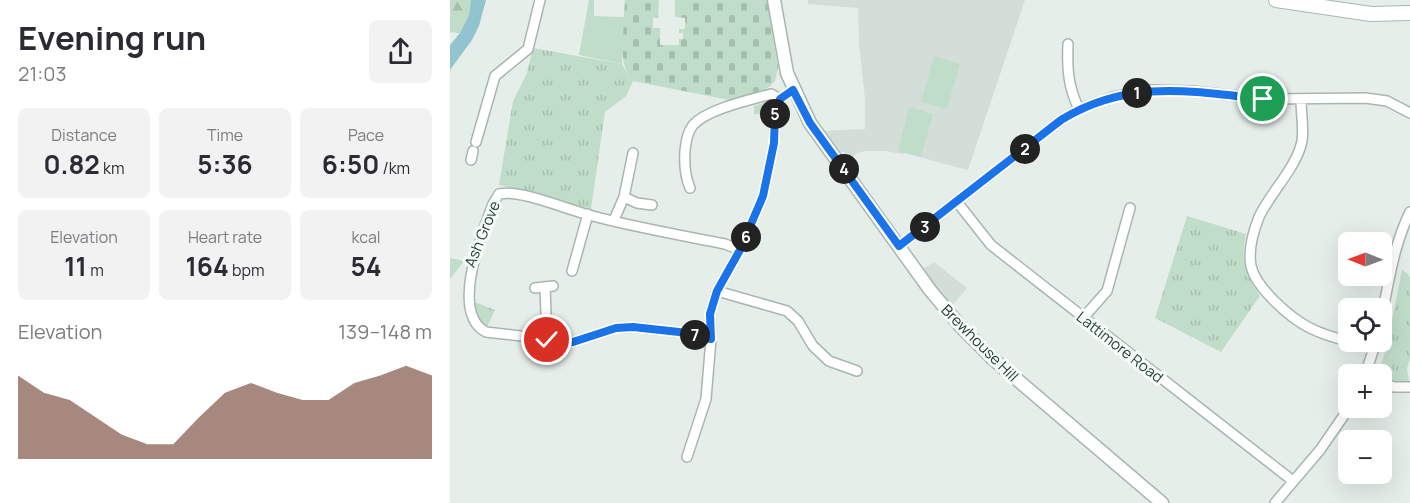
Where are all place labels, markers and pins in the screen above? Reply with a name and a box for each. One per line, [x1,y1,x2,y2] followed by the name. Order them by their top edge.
[1237,73,1288,124] pin
[1122,78,1152,108] pin: 1
[760,99,790,129] pin: 5
[1010,134,1040,164] pin: 2
[829,154,859,184] pin: 4
[910,212,940,242] pin: 3
[731,222,761,252] pin: 6
[521,314,572,365] pin
[680,320,710,350] pin: 7

